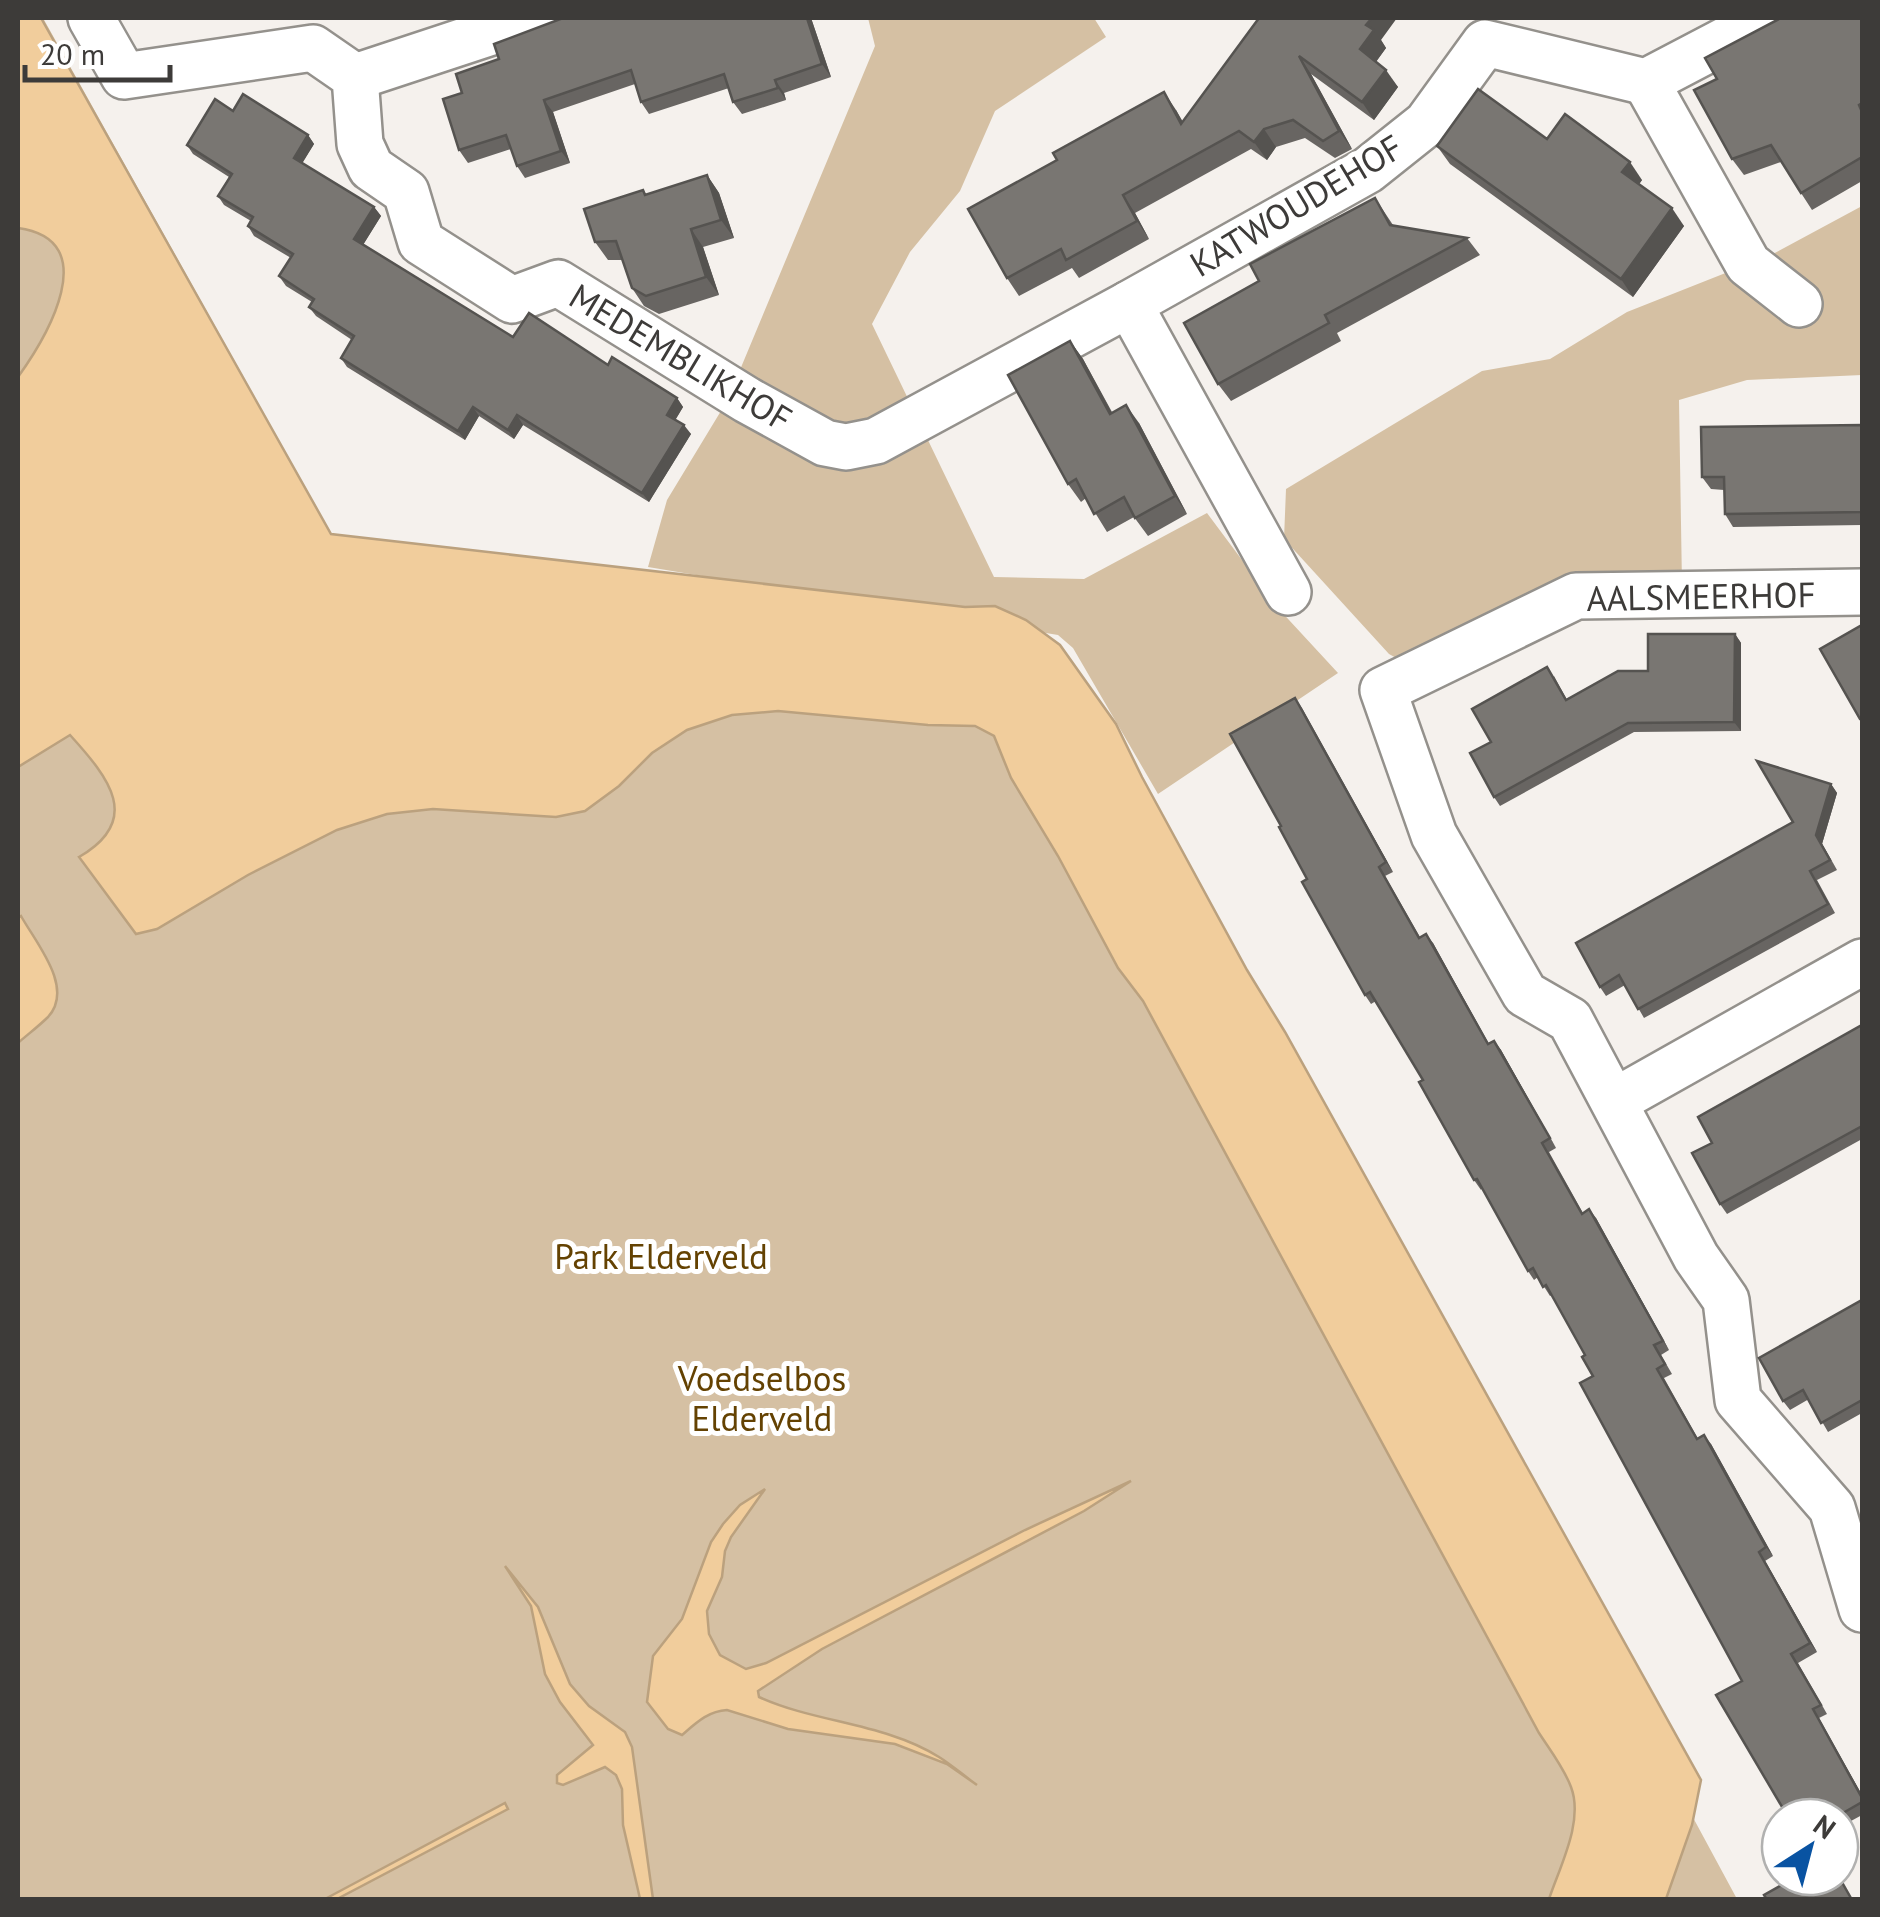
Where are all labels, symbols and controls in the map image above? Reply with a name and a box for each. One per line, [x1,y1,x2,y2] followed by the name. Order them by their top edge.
[25,20,170,82] scale bar
[40,34,105,73] text: 20 m
[1181,123,1411,287] street label: KATWOUDEHOF
[561,273,801,441] street label: MEDEMBLIKHOF
[1586,571,1816,621] street label: AALSMEERHOF
[554,1233,768,1279] park label: Park Elderveld
[677,1355,846,1441] park label: Voedselbos Elderveld
[1760,1797,1860,1897] north arrow
[1807,1806,1843,1847] text: N

